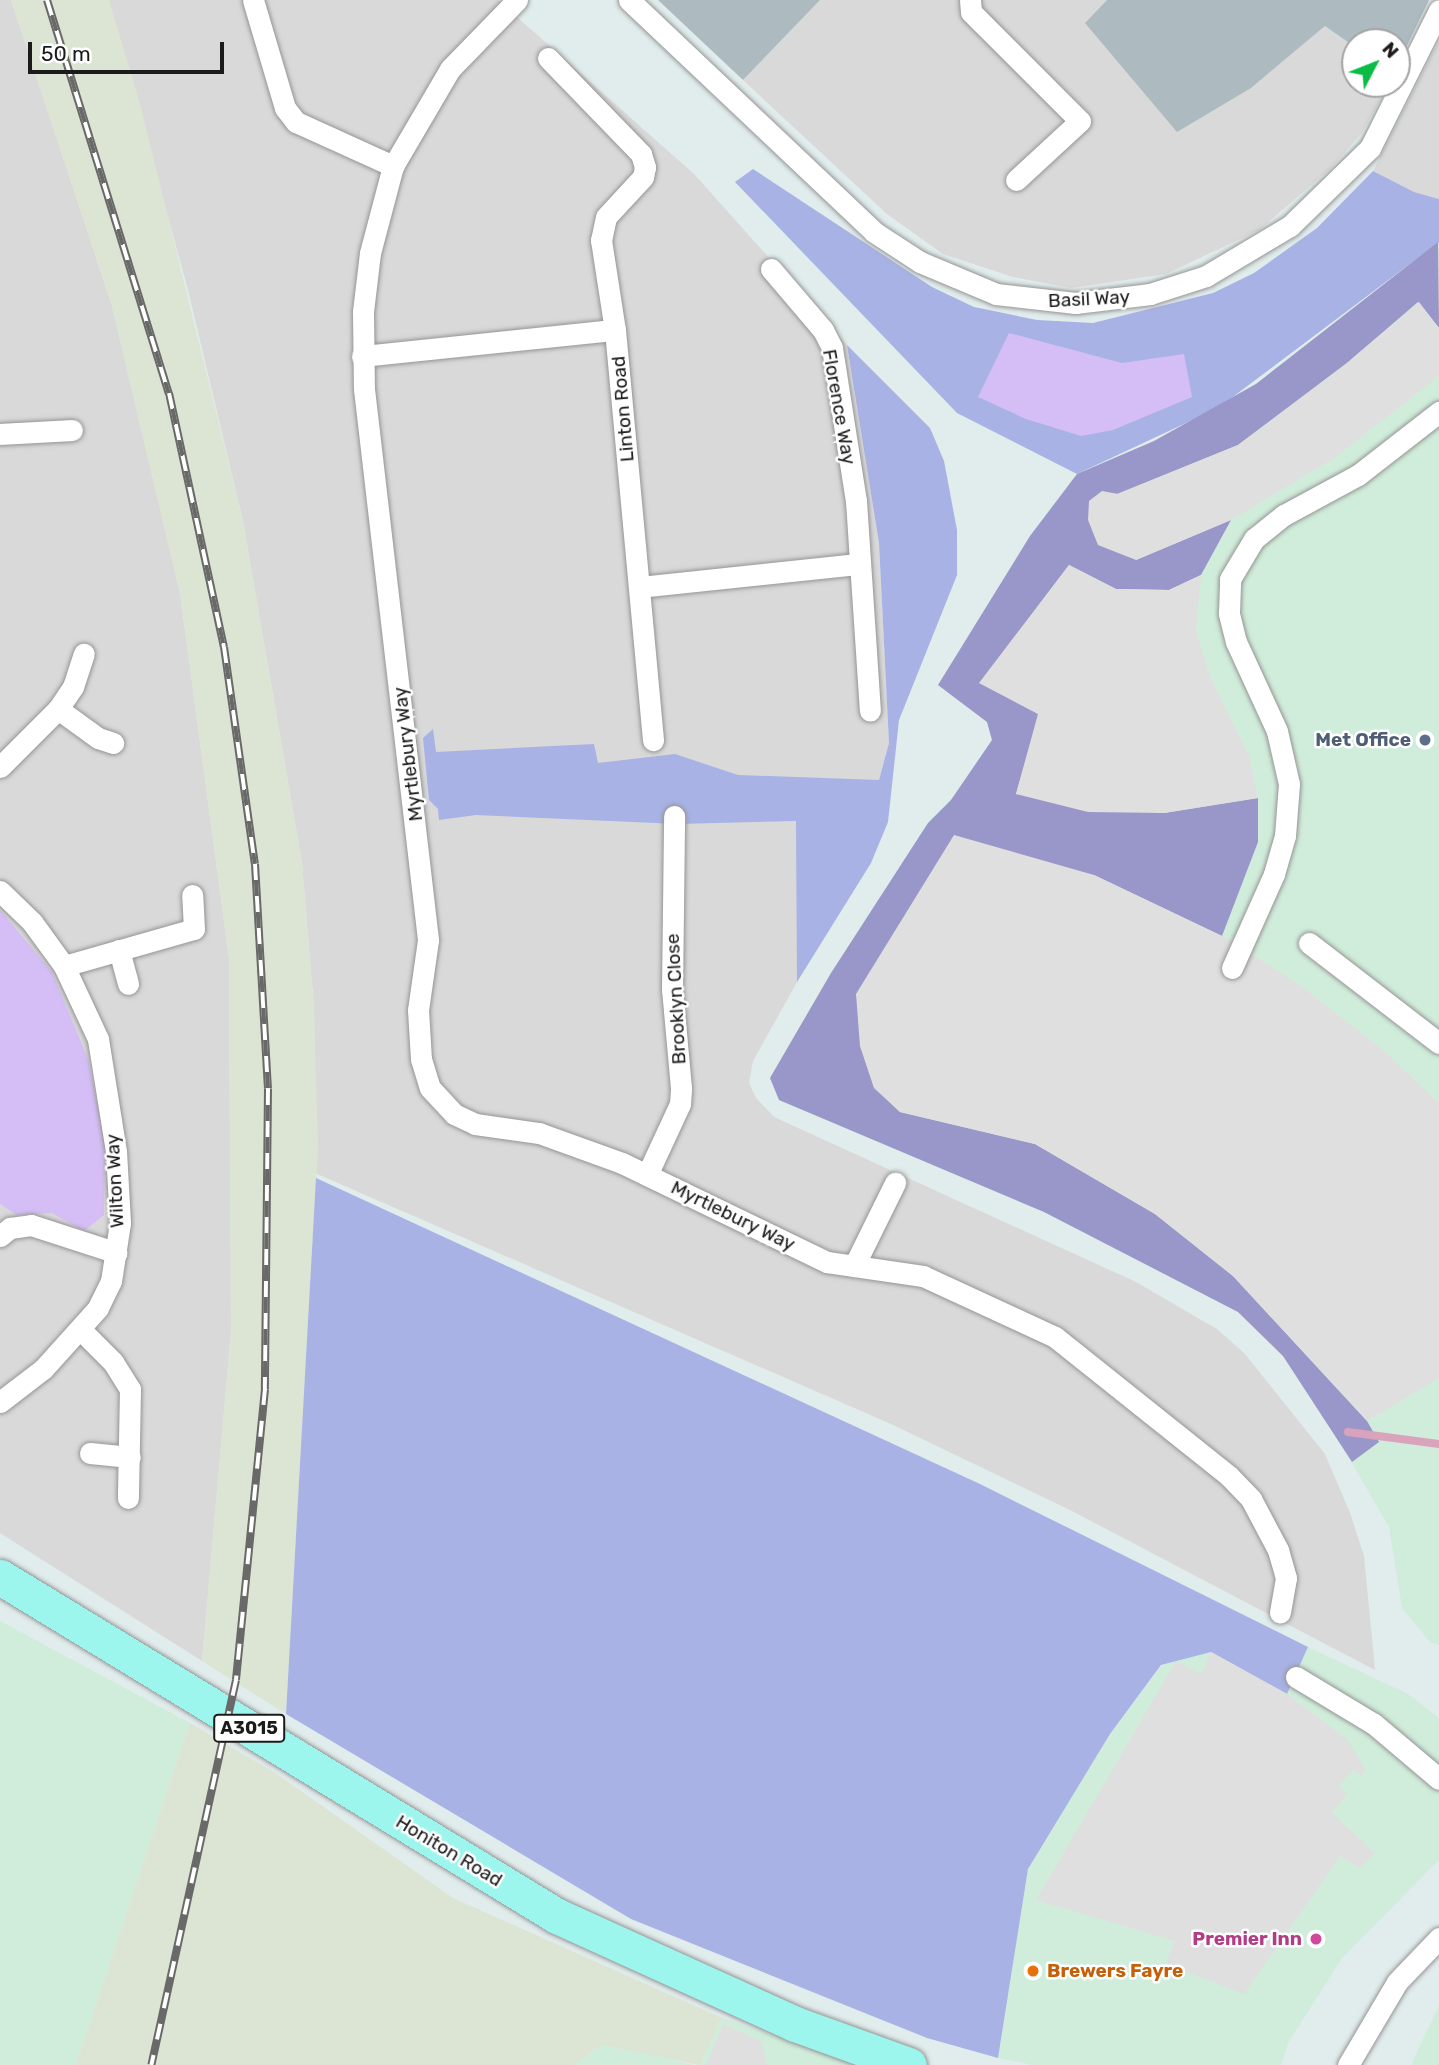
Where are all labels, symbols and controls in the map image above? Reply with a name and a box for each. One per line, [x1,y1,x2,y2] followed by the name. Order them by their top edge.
[32,28,228,72] scale bar
[1341,28,1411,98] north arrow
[1377,37,1404,63] text: N
[41,41,91,66] text: 50 m
[1047,285,1131,313] street label: Basil Way
[818,347,860,467] street label: Florence Way
[607,355,639,463] street label: Linton Road
[388,685,428,823] street label: Myrtlebury Way
[1315,729,1411,751] place label: Met Office
[1417,732,1433,748] marker: Met Office
[661,933,691,1065] street label: Brooklyn Close
[101,1133,129,1229] street label: Wilton Way
[667,1176,799,1256] street label: Myrtlebury Way
[212,1714,286,1742] road number: A3015
[392,1810,506,1892] street label: Honiton Road
[1192,1928,1302,1950] place label: Premier Inn
[1308,1931,1324,1947] marker: Premier Inn
[1047,1960,1183,1982] place label: Brewers Fayre
[1025,1963,1041,1979] marker: Brewers Fayre

